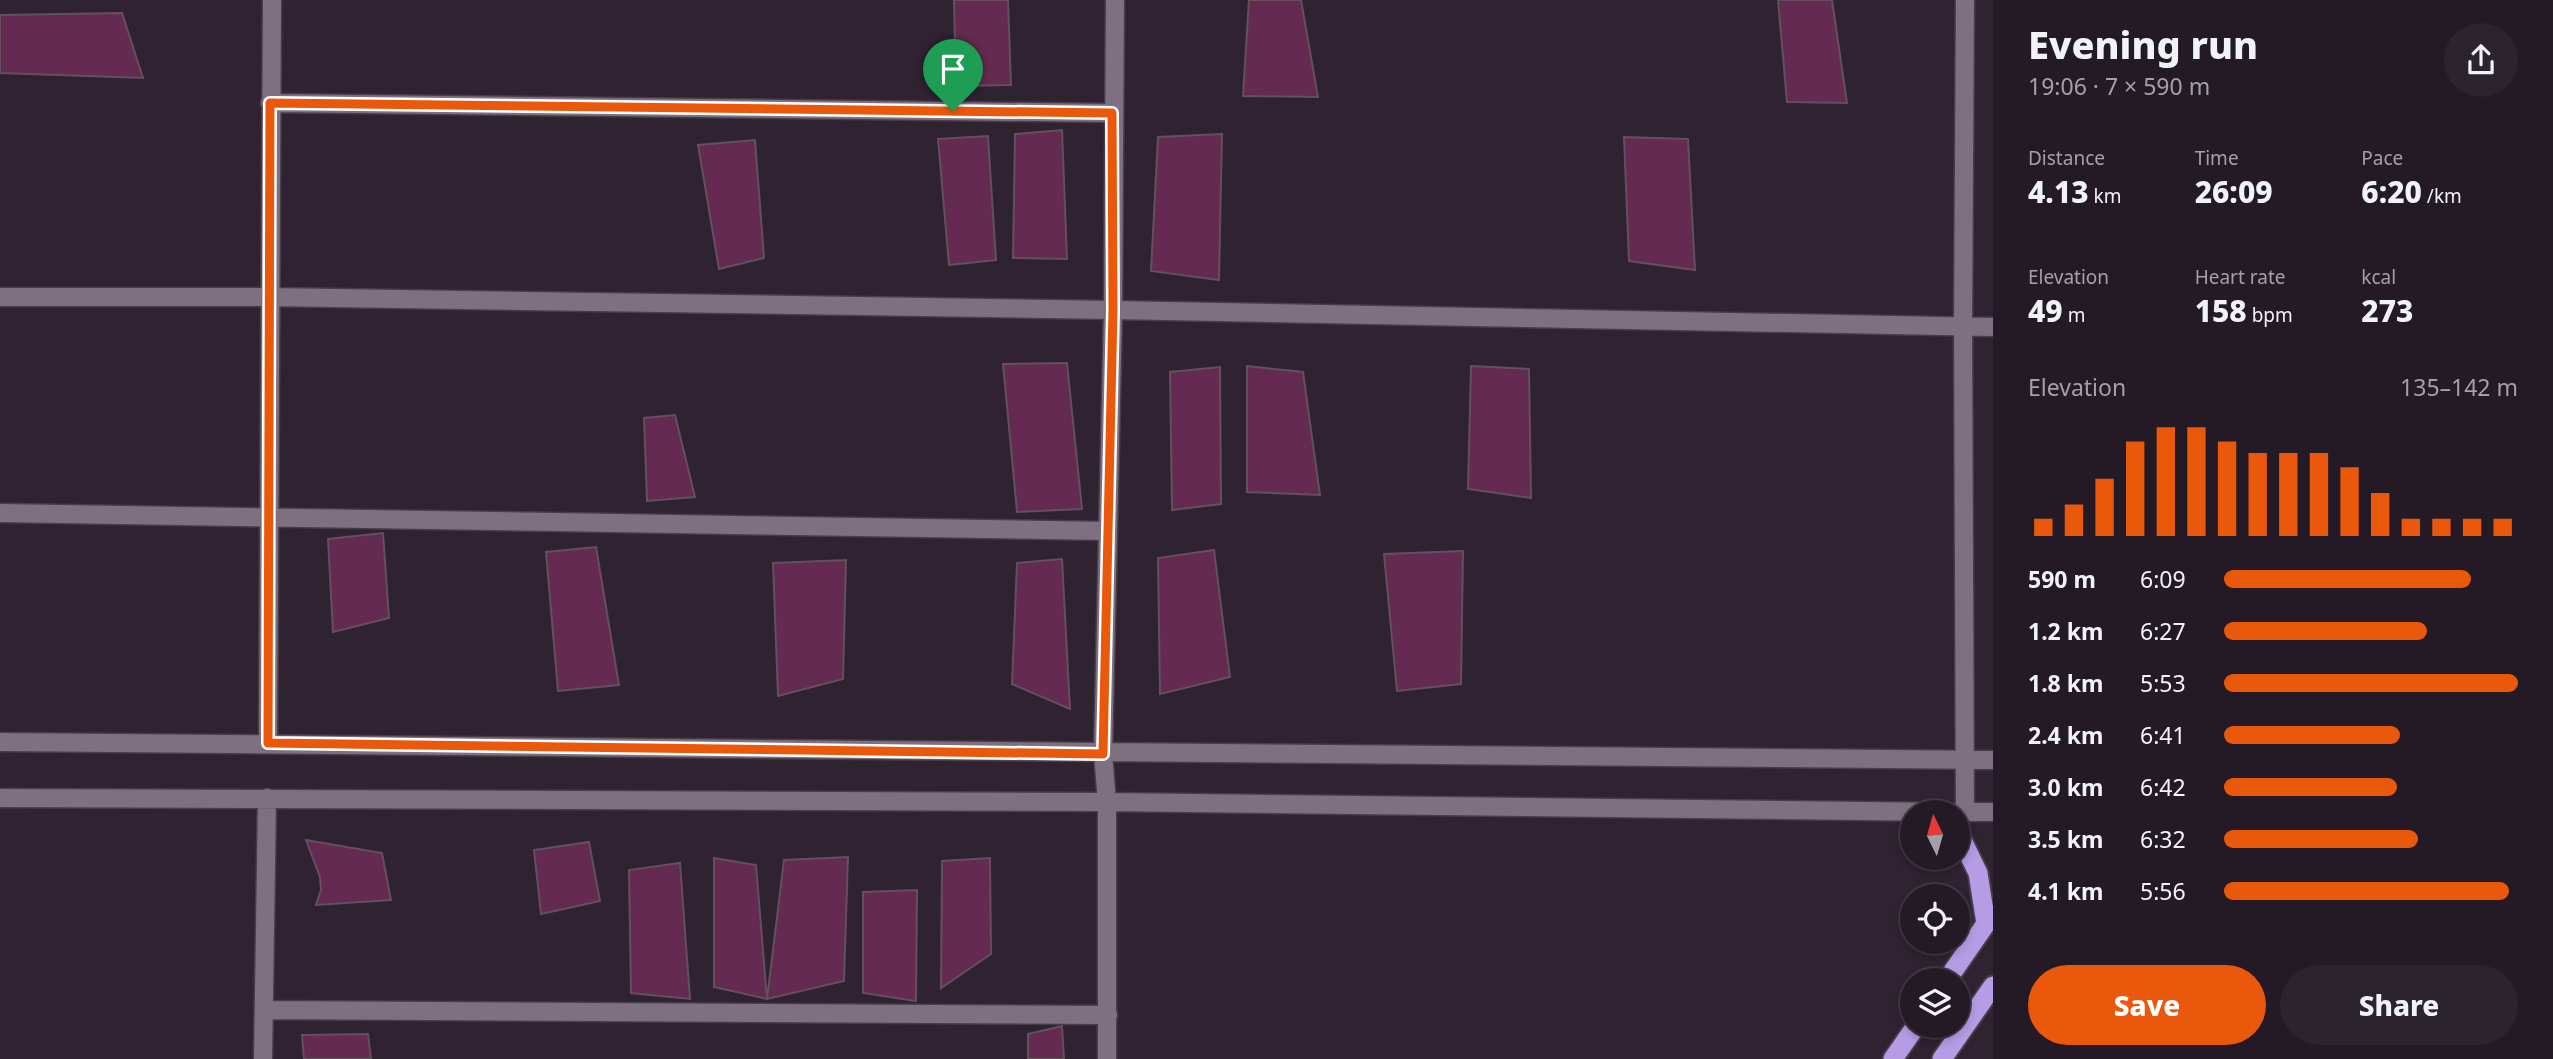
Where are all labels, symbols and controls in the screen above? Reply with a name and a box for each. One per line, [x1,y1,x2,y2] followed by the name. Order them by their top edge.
[2028,18,2258,70] text: Evening run
[2444,23,2518,97] button: share
[923,39,983,111] pin
[934,50,972,88] icon: arrive
[2028,70,2210,102] text: 19:06 · 7 × 590 m
[2028,145,2105,171] text: Distance
[2195,145,2239,171] text: Time
[2361,145,2403,171] text: Pace
[2028,171,2089,212] text: 4.13
[2195,171,2273,212] text: 26:09
[2361,171,2422,212] text: 6:20
[2089,183,2121,209] text: km
[2422,183,2462,209] text: /km
[2028,264,2109,290] text: Elevation
[2195,264,2285,290] text: Heart rate
[2361,264,2396,290] text: kcal
[2028,290,2063,331] text: 49
[2195,290,2247,331] text: 158
[2361,290,2413,331] text: 273
[2063,302,2085,328] text: m
[2247,302,2293,328] text: bpm
[2028,371,2126,403] text: Elevation
[2400,371,2518,403] text: 135–142 m
[2028,563,2096,595] text: 590 m
[2140,563,2186,595] text: 6:09
[2028,615,2103,647] text: 1.2 km
[2140,615,2186,647] text: 6:27
[2028,667,2103,699] text: 1.8 km
[2140,667,2186,699] text: 5:53
[2028,719,2103,751] text: 2.4 km
[2140,719,2186,751] text: 6:41
[2028,771,2103,803] text: 3.0 km
[2140,771,2186,803] text: 6:42
[1900,800,1970,870] north arrow
[1900,800,1970,1038] map controls
[2028,823,2103,855] text: 3.5 km
[2140,823,2186,855] text: 6:32
[2028,875,2103,907] text: 4.1 km
[2140,875,2186,907] text: 5:56
[1900,884,1970,954] button: locate
[2028,965,2266,1045] button: Save
[2280,965,2518,1045] button: Share
[1900,968,1970,1038] button: layers

